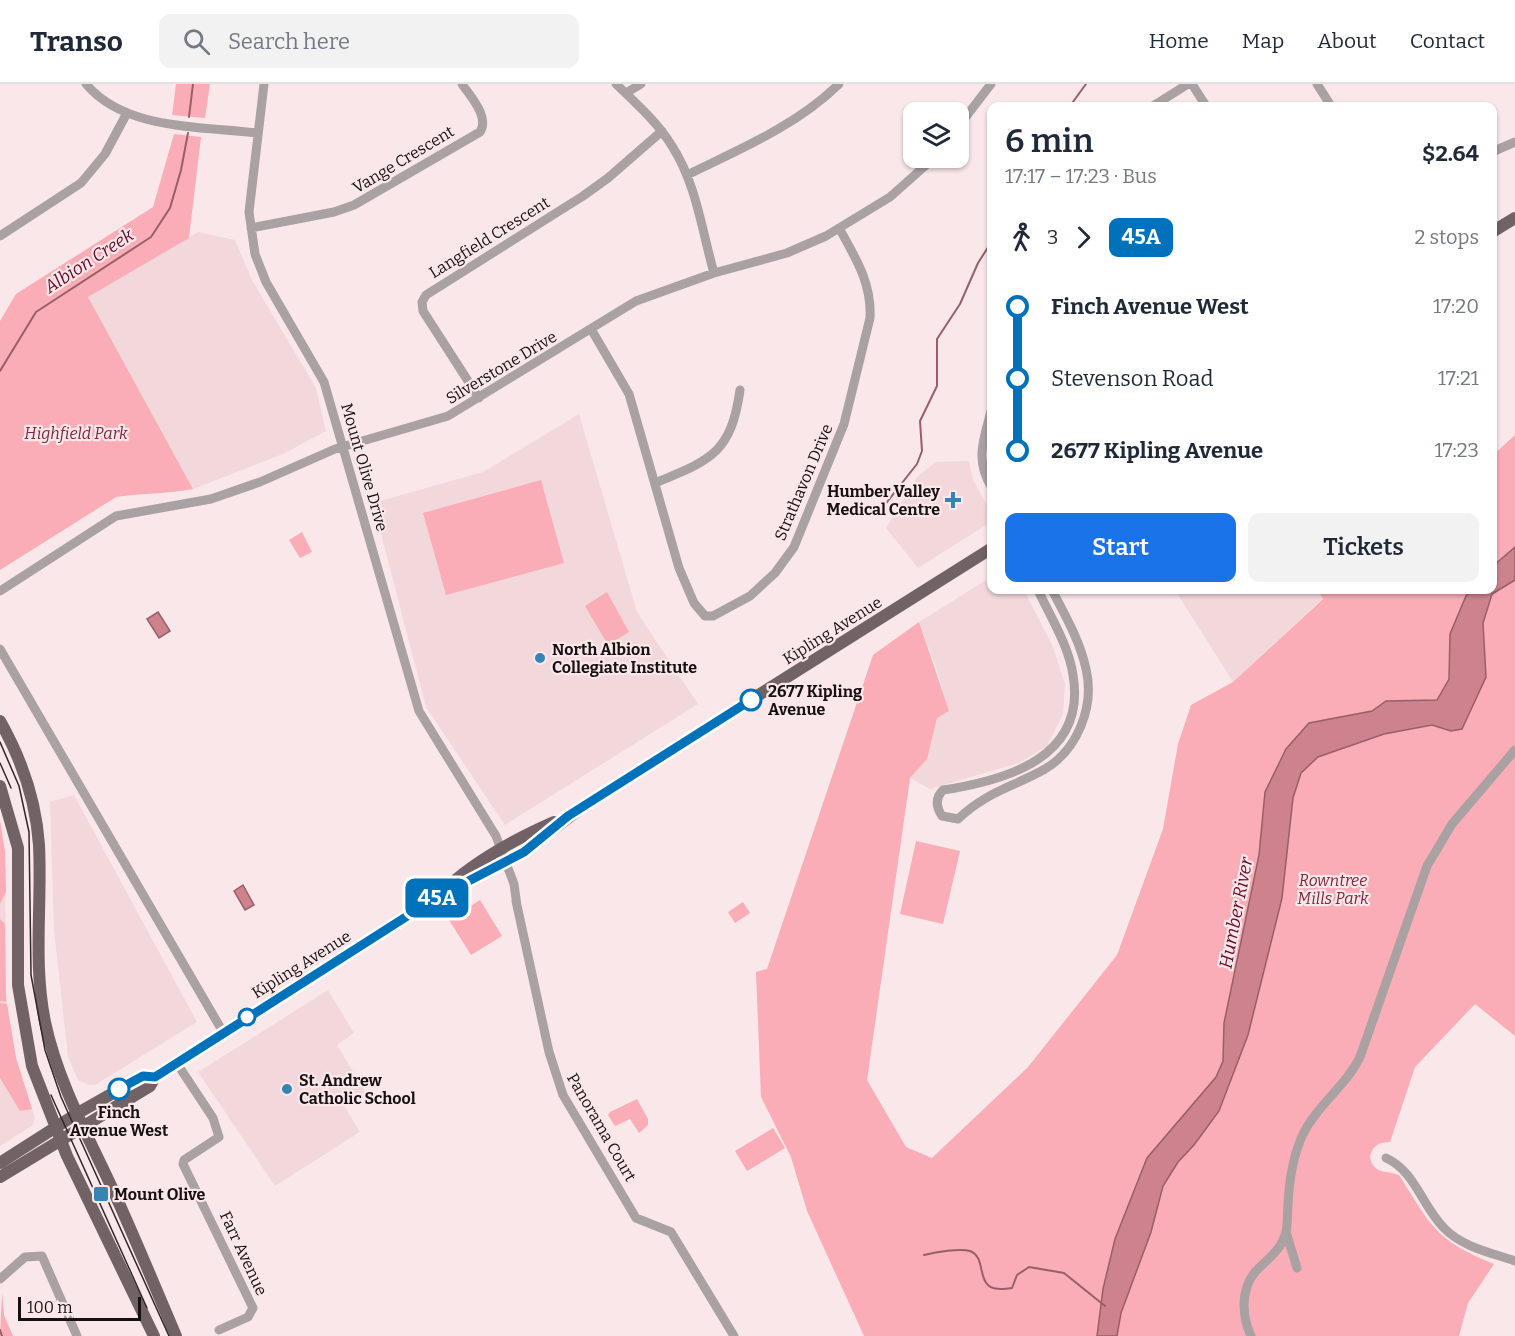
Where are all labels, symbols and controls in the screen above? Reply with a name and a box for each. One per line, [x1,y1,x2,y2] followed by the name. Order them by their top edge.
[159,14,579,68] search box
[30,25,123,58] text: Transo
[180,25,213,58] icon: search
[228,28,350,55] text: Search here
[1149,28,1209,54] text: Home
[1242,28,1284,54] text: Map
[1317,28,1377,54] text: About
[1410,28,1485,54] text: Contact
[903,102,969,168] map controls
[903,102,969,168] button: layers
[1005,121,1094,161] text: 6 min
[349,122,458,197] street label: Vange Crescent
[1422,140,1479,167] text: $2.64
[1005,164,1157,188] text: 17:17 – 17:23 · Bus
[426,193,553,282] street label: Langfield Crescent
[1005,221,1038,254] icon: walk
[1067,221,1100,254] icon: forward
[39,224,138,299] water label: Albion Creek
[1121,224,1161,250] text: 45A
[1047,225,1058,249] text: 3
[1415,225,1479,249] text: 2 stops
[1051,293,1249,320] text: Finch Avenue West
[1433,294,1479,318] text: 17:20
[442,327,560,408] street label: Silverstone Drive
[1051,365,1214,392] text: Stevenson Road
[1438,366,1479,390] text: 17:21
[337,401,392,534] street label: Mount Olive Drive
[770,421,837,543] street label: Strathavon Drive
[24,424,128,443] park label: Highfield Park
[1051,437,1263,464] text: 2677 Kipling Avenue
[1435,438,1479,462] text: 17:23
[827,482,940,519] place label: Humber Valley Medical Centre
[944,491,962,509] marker: Humber Valley Medical Centre
[1005,513,1236,582] button: Start
[1248,513,1479,582] button: Tickets
[779,592,885,668] street label: Kipling Avenue
[552,640,697,677] place label: North Albion Collegiate Institute
[533,651,547,665] marker: North Albion Collegiate Institute
[768,682,862,719] place label: 2677 Kipling Avenue
[740,689,762,711] marker: 2677 Kipling Avenue
[1214,855,1258,970] water label: Humber River
[1297,871,1369,908] park label: Rowntree Mills Park
[402,878,472,918] line badge: 45A
[417,885,457,911] text: 45A
[248,926,354,1002] street label: Kipling Avenue
[238,1008,256,1026] unlabelled marker
[563,1070,640,1185] street label: Panorama Court
[299,1071,416,1108] place label: St. Andrew Catholic School
[108,1078,130,1100] marker: Finch Avenue West
[280,1082,294,1096] marker: St. Andrew Catholic School
[70,1103,169,1140] place label: Finch Avenue West
[92,1185,110,1203] marker: Mount Olive
[114,1185,206,1204] place label: Mount Olive
[216,1208,271,1298] street label: Farr Avenue
[18,1294,141,1322] scale bar
[27,1298,72,1317] text: 100 m

